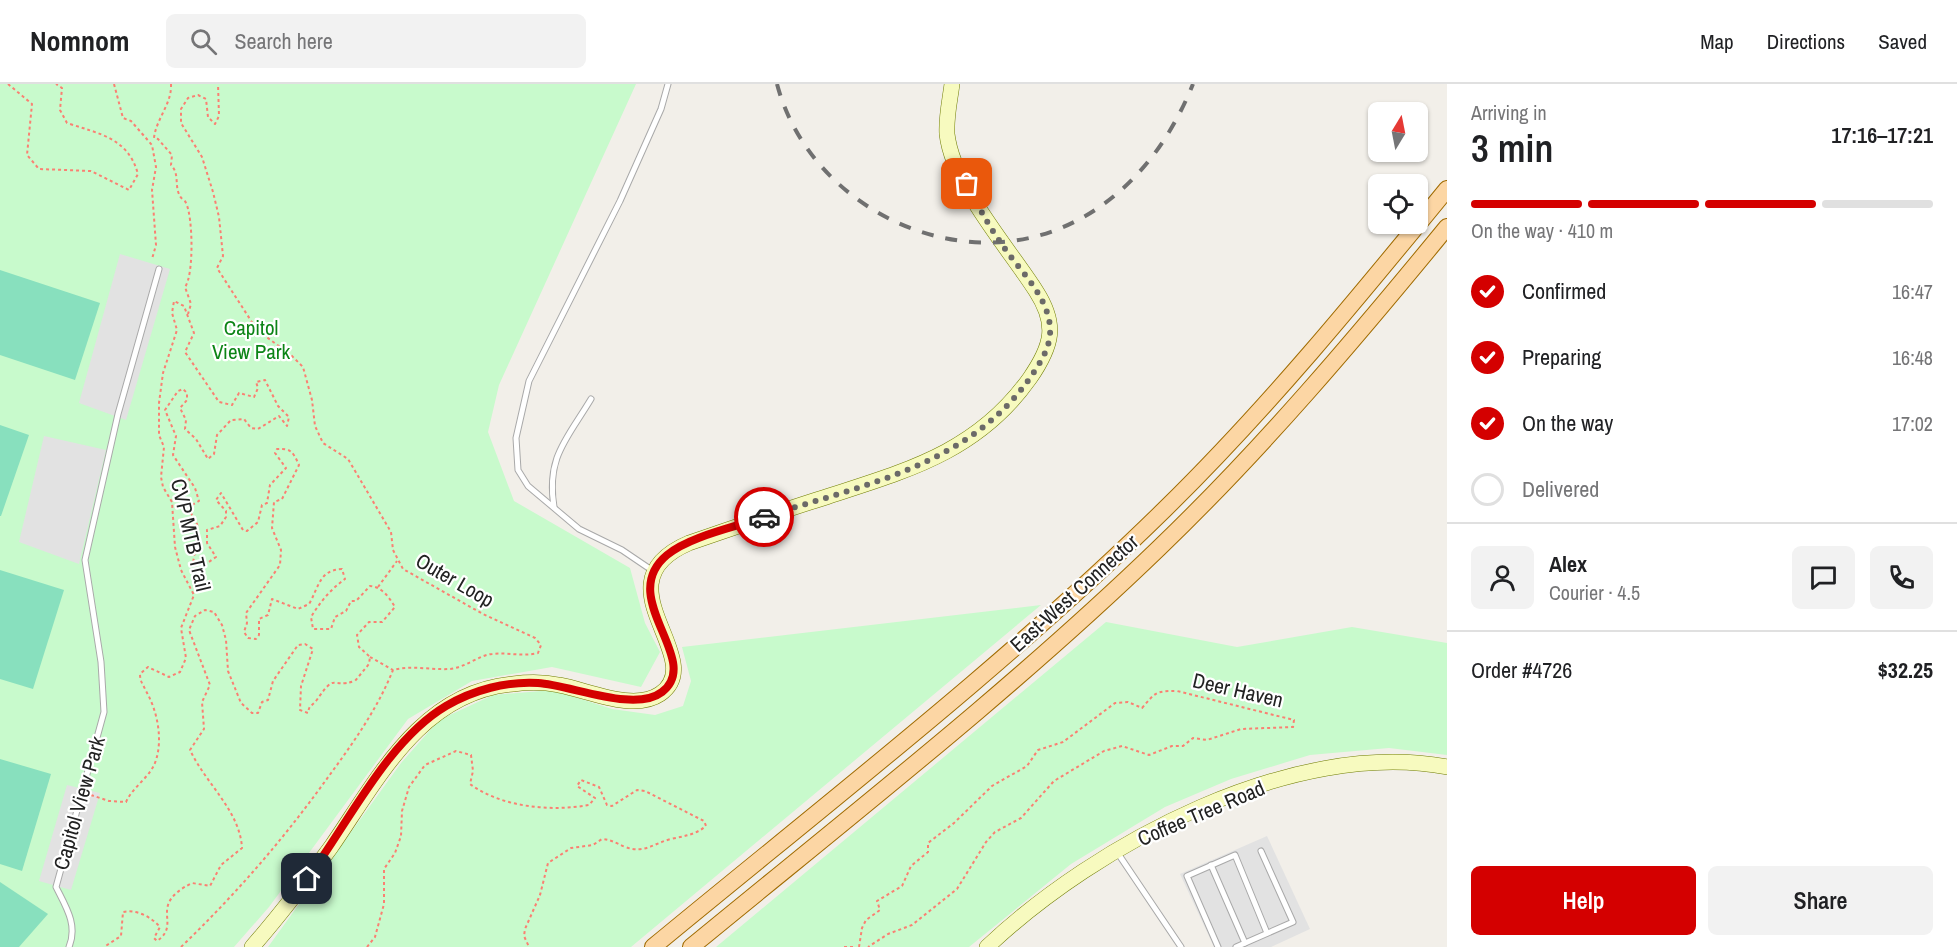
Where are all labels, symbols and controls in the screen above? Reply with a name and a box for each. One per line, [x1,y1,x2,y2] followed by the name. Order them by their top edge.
[166,14,586,68] search box
[30,22,130,60] text: Nomnom
[187,25,220,58] icon: search
[235,26,333,56] text: Search here
[1700,27,1734,56] text: Map
[1767,27,1845,56] text: Directions
[1878,27,1927,56] text: Saved
[1471,99,1547,126] text: Arriving in
[1368,102,1428,162] north arrow
[1368,102,1428,234] map controls
[1831,120,1933,150] text: 17:16–17:21
[1471,122,1553,174] text: 3 min
[941,158,992,209] pin
[950,167,983,200] icon: bag
[1368,174,1428,234] button: locate
[1471,217,1613,244] text: On the way · 410 m
[1471,275,1504,308] icon: check
[1522,276,1606,306] text: Confirmed
[1892,278,1933,305] text: 16:47
[212,313,290,366] park label: Capitol View Park
[1471,341,1504,374] icon: check
[1522,342,1601,372] text: Preparing
[1892,344,1933,371] text: 16:48
[1471,407,1504,440] icon: check
[1522,408,1613,438] text: On the way
[1892,410,1933,437] text: 17:02
[1522,474,1599,504] text: Delivered
[164,476,218,594] street label: CVP MTB Trail
[734,487,794,547] courier
[748,501,781,534] icon: car
[1004,527,1145,658] street label: East-West Connector
[410,546,500,614] street label: Outer Loop
[1471,546,1534,609] button: person
[1792,546,1855,609] button: chat
[1870,546,1933,609] button: phone
[1549,549,1587,579] text: Alex
[1549,579,1640,606] text: Courier · 4.5
[1471,655,1572,685] text: Order #4726
[1878,655,1933,685] text: $32.25
[1190,666,1286,714] street label: Deer Haven
[46,733,112,873] street label: Capitol View Park
[1133,773,1269,853] street label: Coffee Tree Road
[281,853,332,904] pin
[290,862,323,895] icon: home
[1471,866,1696,935] button: Help
[1708,866,1933,935] button: Share

